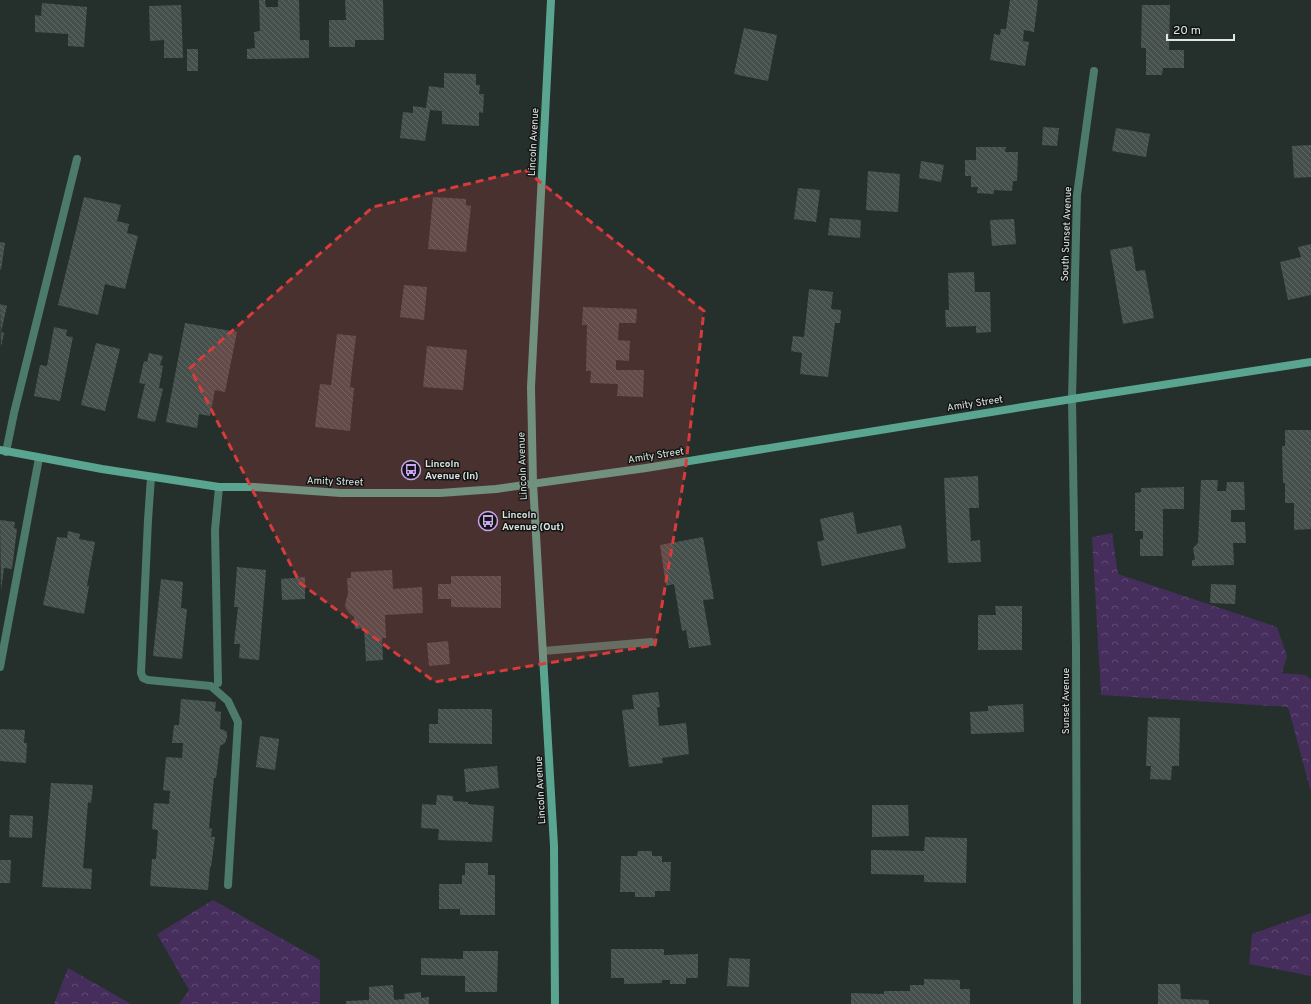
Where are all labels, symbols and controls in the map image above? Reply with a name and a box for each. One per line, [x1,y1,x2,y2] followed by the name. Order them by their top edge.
[1167,16,1234,42] scale bar
[1173,23,1201,39] text: 20 m
[526,108,542,176] street label: Lincoln Avenue
[1059,186,1075,282] street label: South Sunset Avenue
[946,393,1004,415] street label: Amity Street
[515,432,531,500] street label: Lincoln Avenue
[627,445,685,467] street label: Amity Street
[425,458,478,483] place label: Lincoln Avenue (In)
[400,459,422,481] bus stop icon: Lincoln Avenue (In)
[307,475,364,489] street label: Amity Street
[502,509,564,534] place label: Lincoln Avenue (Out)
[477,510,499,532] bus stop icon: Lincoln Avenue (Out)
[1060,668,1073,734] street label: Sunset Avenue
[533,756,549,824] street label: Lincoln Avenue

